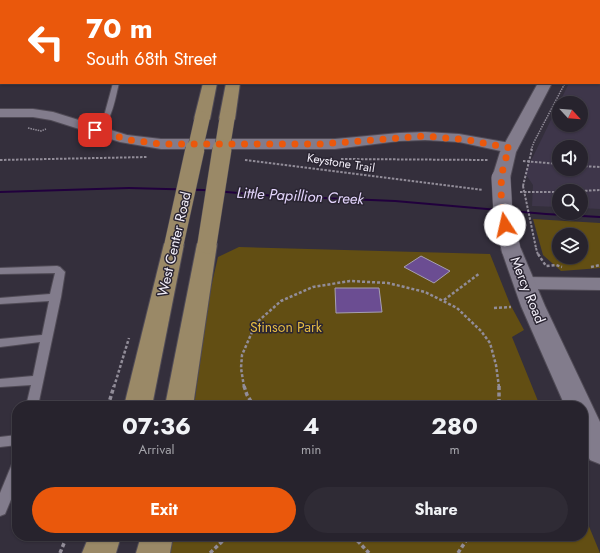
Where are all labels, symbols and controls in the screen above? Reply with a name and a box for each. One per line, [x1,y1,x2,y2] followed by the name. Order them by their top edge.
[86,8,153,49] text: 70 m
[20,16,72,68] icon: left
[86,46,217,72] text: South 68th Street
[552,96,588,132] north arrow
[552,96,588,264] map controls
[78,113,112,147] pin
[84,119,106,141] icon: arrive
[552,140,588,176] button: sound
[306,149,376,177] street label: Keystone Trail
[236,182,365,210] water label: Little Papillion Creek
[552,184,588,220] button: search
[152,190,196,298] street label: West Center Road
[484,204,526,246] position arrow
[552,228,588,264] button: layers
[506,254,550,326] street label: Mercy Road
[250,317,323,337] park label: Stinson Park
[122,408,191,443] text: 07:36
[303,408,320,443] text: 4
[431,408,478,443] text: 280
[139,440,174,459] text: Arrival
[301,440,321,459] text: min
[450,440,460,459] text: m
[32,487,296,533] button: Exit
[304,487,568,533] button: Share

